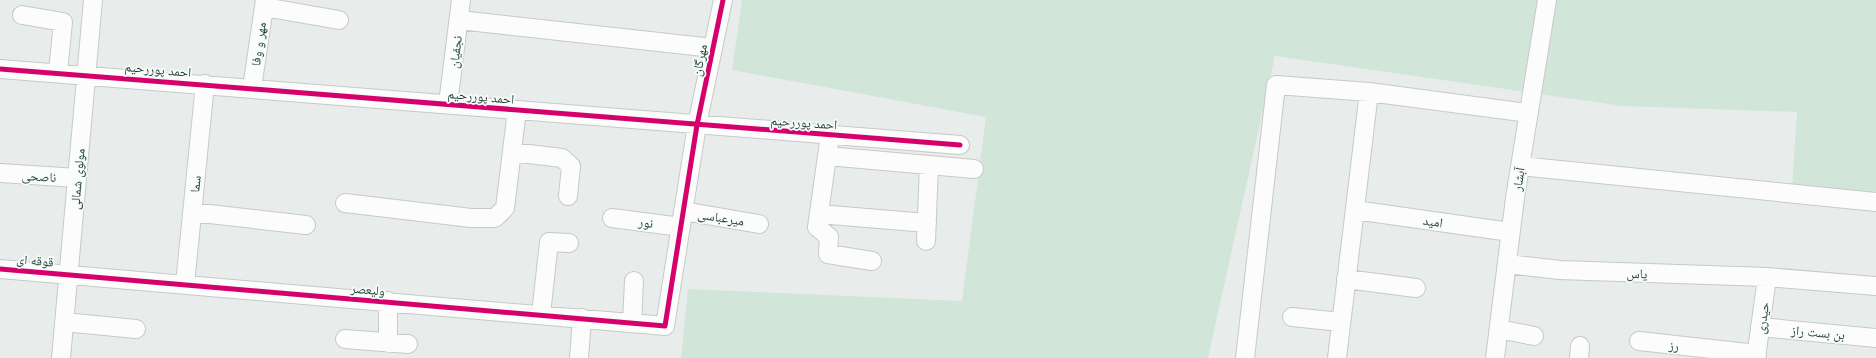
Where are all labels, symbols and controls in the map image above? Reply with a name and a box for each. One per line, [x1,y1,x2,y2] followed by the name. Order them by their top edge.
[247,21,270,67] street label: مهر و وفا
[445,35,466,69] street label: نجفیان
[688,42,711,78] street label: مهرگان
[124,58,192,81] street label: احمد پوررحیم
[447,85,515,108] street label: احمد پوررحیم
[770,112,838,133] street label: احمد پوررحیم
[66,148,89,210] street label: مولوی شمالی
[1508,165,1529,193] street label: آبشار
[21,167,57,186] street label: ناصحی
[186,175,205,194] street label: سما
[696,205,746,230] street label: میرعباسی
[1422,212,1444,231] street label: امید
[636,213,654,232] street label: نور
[16,250,54,271] street label: قوقه ای
[1626,265,1648,282] street label: یاس
[349,279,386,299] street label: ولیعصر
[1752,301,1773,335] street label: حیدری
[1789,322,1846,343] street label: بن بست راز
[1667,336,1680,354] street label: رز

